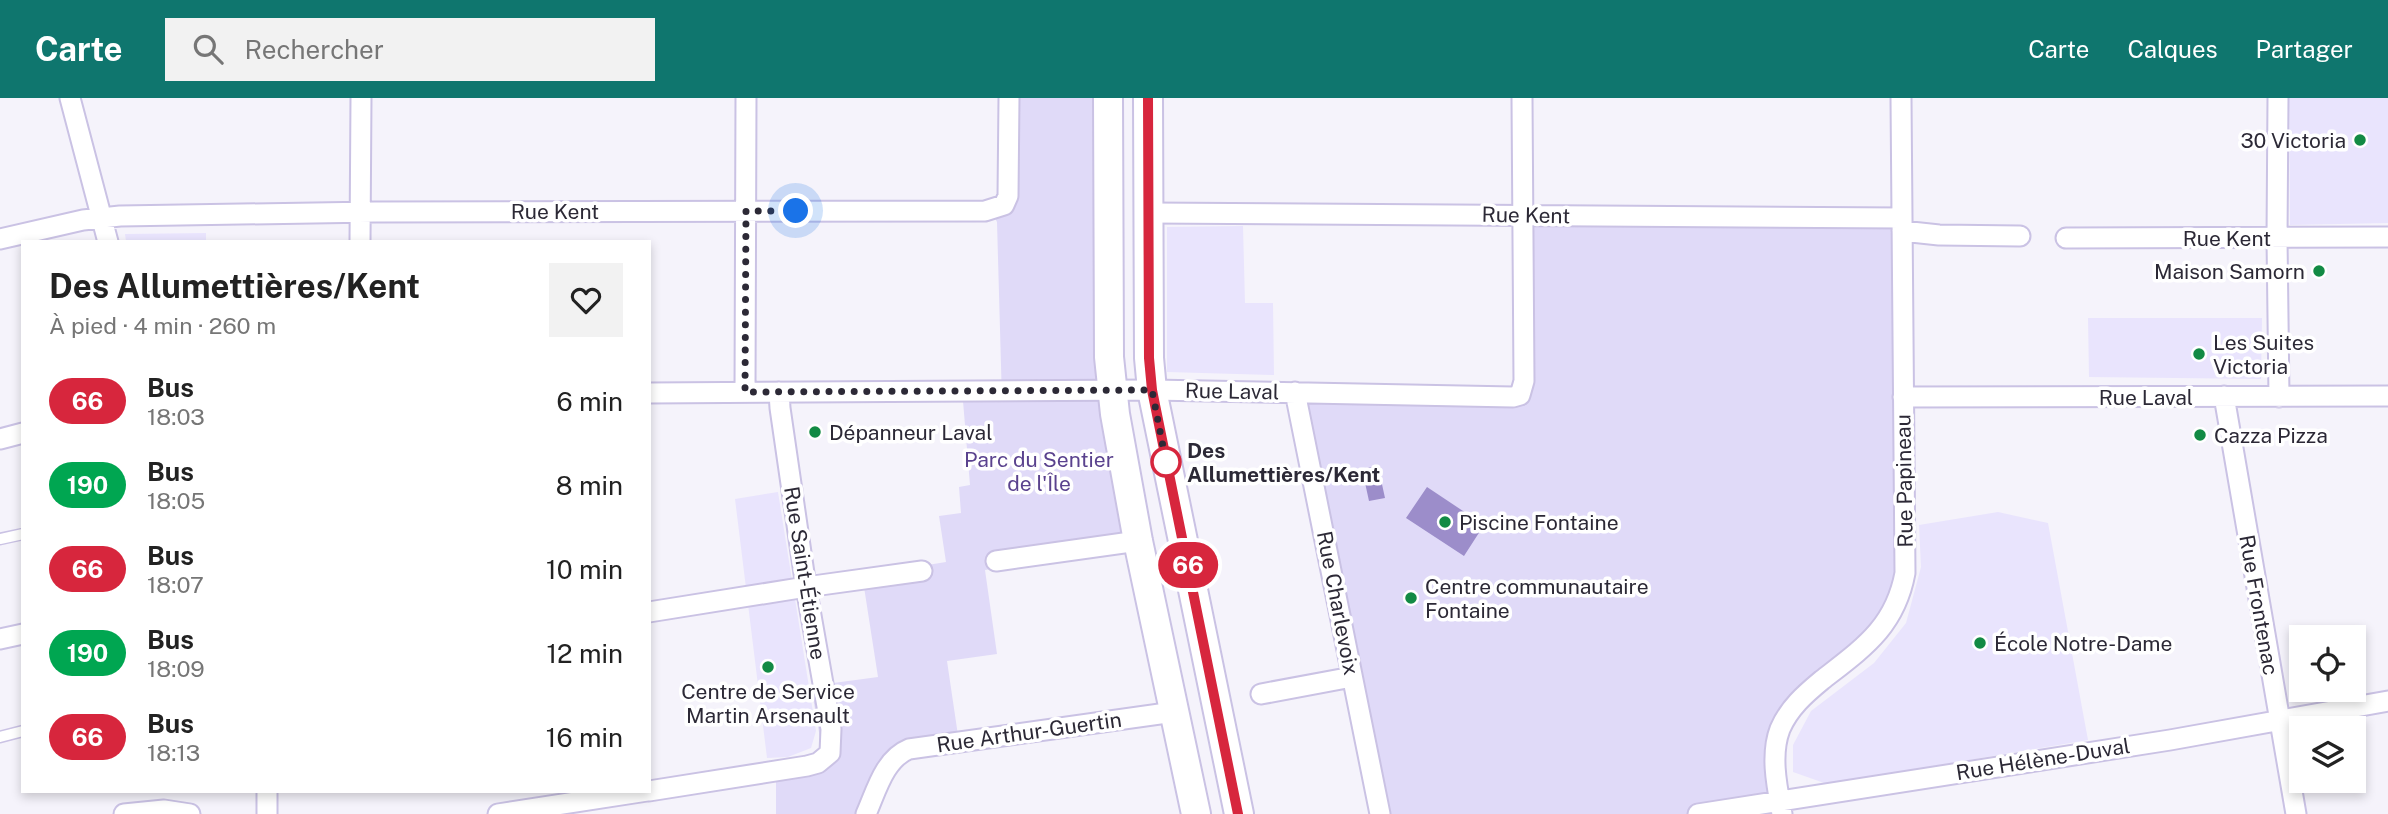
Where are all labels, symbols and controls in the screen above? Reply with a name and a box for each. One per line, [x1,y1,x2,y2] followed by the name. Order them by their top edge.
[165,18,655,81] search box
[35,30,123,68] text: Carte
[189,30,227,68] icon: search
[245,34,384,65] text: Rechercher
[2028,35,2089,63] text: Carte
[2127,35,2218,63] text: Calques
[2256,35,2353,63] text: Partager
[2240,128,2346,153] place label: 30 Victoria
[2352,132,2368,148] marker: 30 Victoria
[778,193,813,228] your location
[511,199,599,224] street label: Rue Kent
[1482,202,1570,228] street label: Rue Kent
[2183,226,2271,251] street label: Rue Kent
[2154,259,2305,284] place label: Maison Samorn
[549,263,623,337] button: heart
[2311,263,2327,279] marker: Maison Samorn
[49,267,420,305] text: Des Allumettières/Kent
[49,312,276,339] text: À pied · 4 min · 260 m
[2213,330,2314,379] place label: Les Suites Victoria
[2191,346,2207,362] marker: Les Suites Victoria
[147,372,194,403] text: Bus
[1185,378,1279,404] street label: Rue Laval
[2099,385,2193,410] street label: Rue Laval
[556,386,623,417] text: 6 min
[72,387,103,415] text: 66
[147,403,205,430] text: 18:03
[1890,414,1918,548] street label: Rue Papineau
[829,420,993,445] place label: Dépanneur Laval
[2214,423,2328,448] place label: Cazza Pizza
[807,424,823,440] marker: Dépanneur Laval
[2192,427,2208,443] marker: Cazza Pizza
[1187,438,1380,487] place label: Des Allumettières/Kent
[964,447,1114,496] park label: Parc du Sentier de l'Île
[1151,447,1181,477] marker: Des Allumettières/Kent
[147,456,194,487] text: Bus
[556,470,623,501] text: 8 min
[67,471,108,499] text: 190
[779,485,831,661] street label: Rue Saint-Étienne
[147,487,205,514] text: 18:05
[1459,510,1619,535] place label: Piscine Fontaine
[1437,514,1453,530] marker: Piscine Fontaine
[1312,529,1364,677] street label: Rue Charlevoix
[2234,533,2284,677] street label: Rue Frontenac
[147,540,194,571] text: Bus
[1156,542,1220,588] line badge: 66
[1172,551,1204,579] text: 66
[546,554,623,585] text: 10 min
[72,555,103,583] text: 66
[147,571,204,598] text: 18:07
[1425,574,1649,623] place label: Centre communautaire Fontaine
[1403,590,1419,606] marker: Centre communautaire Fontaine
[147,624,194,655] text: Bus
[2289,625,2366,793] map controls
[2289,625,2366,702] button: locate
[1994,631,2172,656] place label: École Notre-Dame
[1972,635,1988,651] marker: École Notre-Dame
[547,638,623,669] text: 12 min
[67,639,108,667] text: 190
[147,655,205,682] text: 18:09
[760,659,776,675] marker: Centre de Service Martin Arsenault
[681,679,855,728] place label: Centre de Service Martin Arsenault
[935,707,1123,757] street label: Rue Arthur-Guertin
[147,708,194,739] text: Bus
[2289,716,2366,793] button: layers
[546,722,623,753] text: 16 min
[72,723,103,751] text: 66
[1954,733,2132,785] street label: Rue Hélène-Duval
[147,739,200,766] text: 18:13

